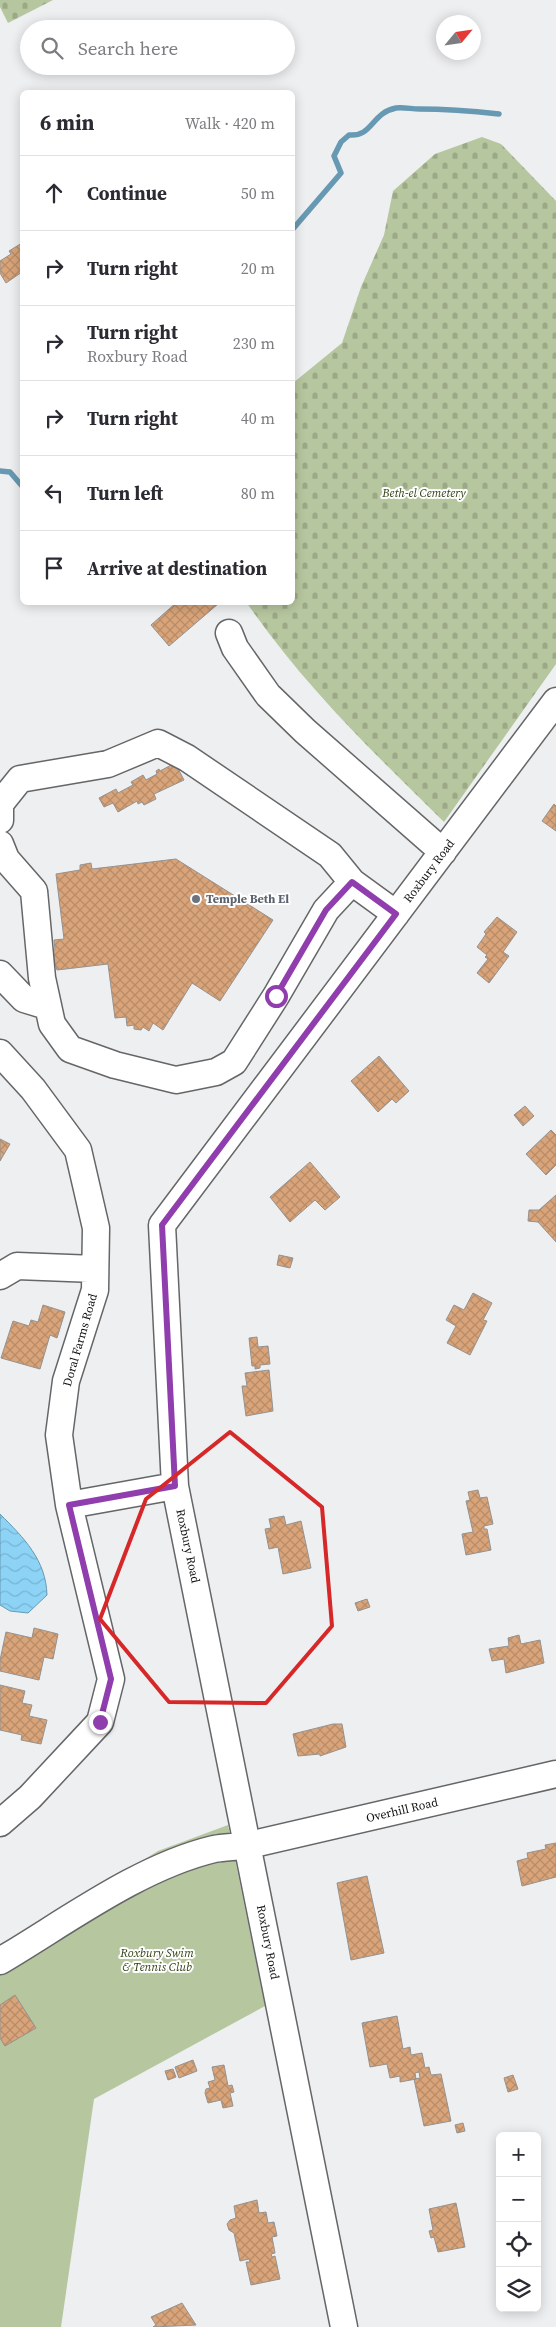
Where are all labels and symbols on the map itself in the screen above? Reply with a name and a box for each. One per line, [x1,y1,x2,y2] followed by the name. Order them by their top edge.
[436,15,481,60] north arrow
[381,485,466,501] park label: Beth-el Cemetery
[400,836,458,906] street label: Roxbury Road
[206,891,289,907] place label: Temple Beth El
[190,893,202,905] marker: Temple Beth El
[265,985,288,1008] route start
[59,1291,101,1388] street label: Doral Farms Road
[172,1507,204,1585] street label: Roxbury Road
[89,1711,112,1734] route end
[364,1794,440,1826] street label: Overhill Road
[253,1903,283,1981] street label: Roxbury Road
[119,1945,194,1975] park label: Roxbury Swim & Tennis Club

